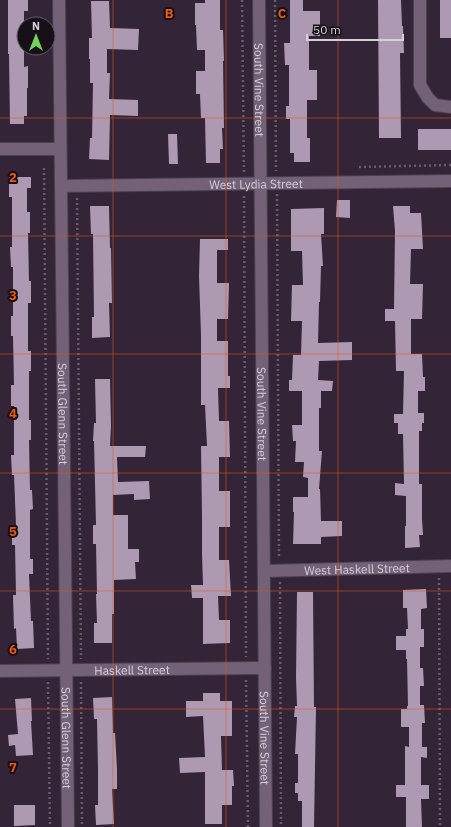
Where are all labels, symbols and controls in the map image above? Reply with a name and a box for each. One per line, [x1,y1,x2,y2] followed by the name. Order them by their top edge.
[165,5,174,22] text: B
[278,5,287,22] text: C
[16,16,56,56] north arrow
[307,16,403,42] scale bar
[32,19,40,33] text: N
[313,22,341,37] text: 50 m
[252,43,268,137] street label: South Vine Street
[9,169,17,186] text: 2
[209,175,303,192] street label: West Lydia Street
[9,287,17,304] text: 3
[55,363,72,465] street label: South Glenn Street
[255,367,270,461] street label: South Vine Street
[9,405,17,422] text: 4
[9,523,17,540] text: 5
[304,560,410,577] street label: West Haskell Street
[9,641,17,658] text: 6
[94,662,170,677] street label: Haskell Street
[59,687,75,789] street label: South Glenn Street
[257,691,273,785] street label: South Vine Street
[9,759,17,776] text: 7

